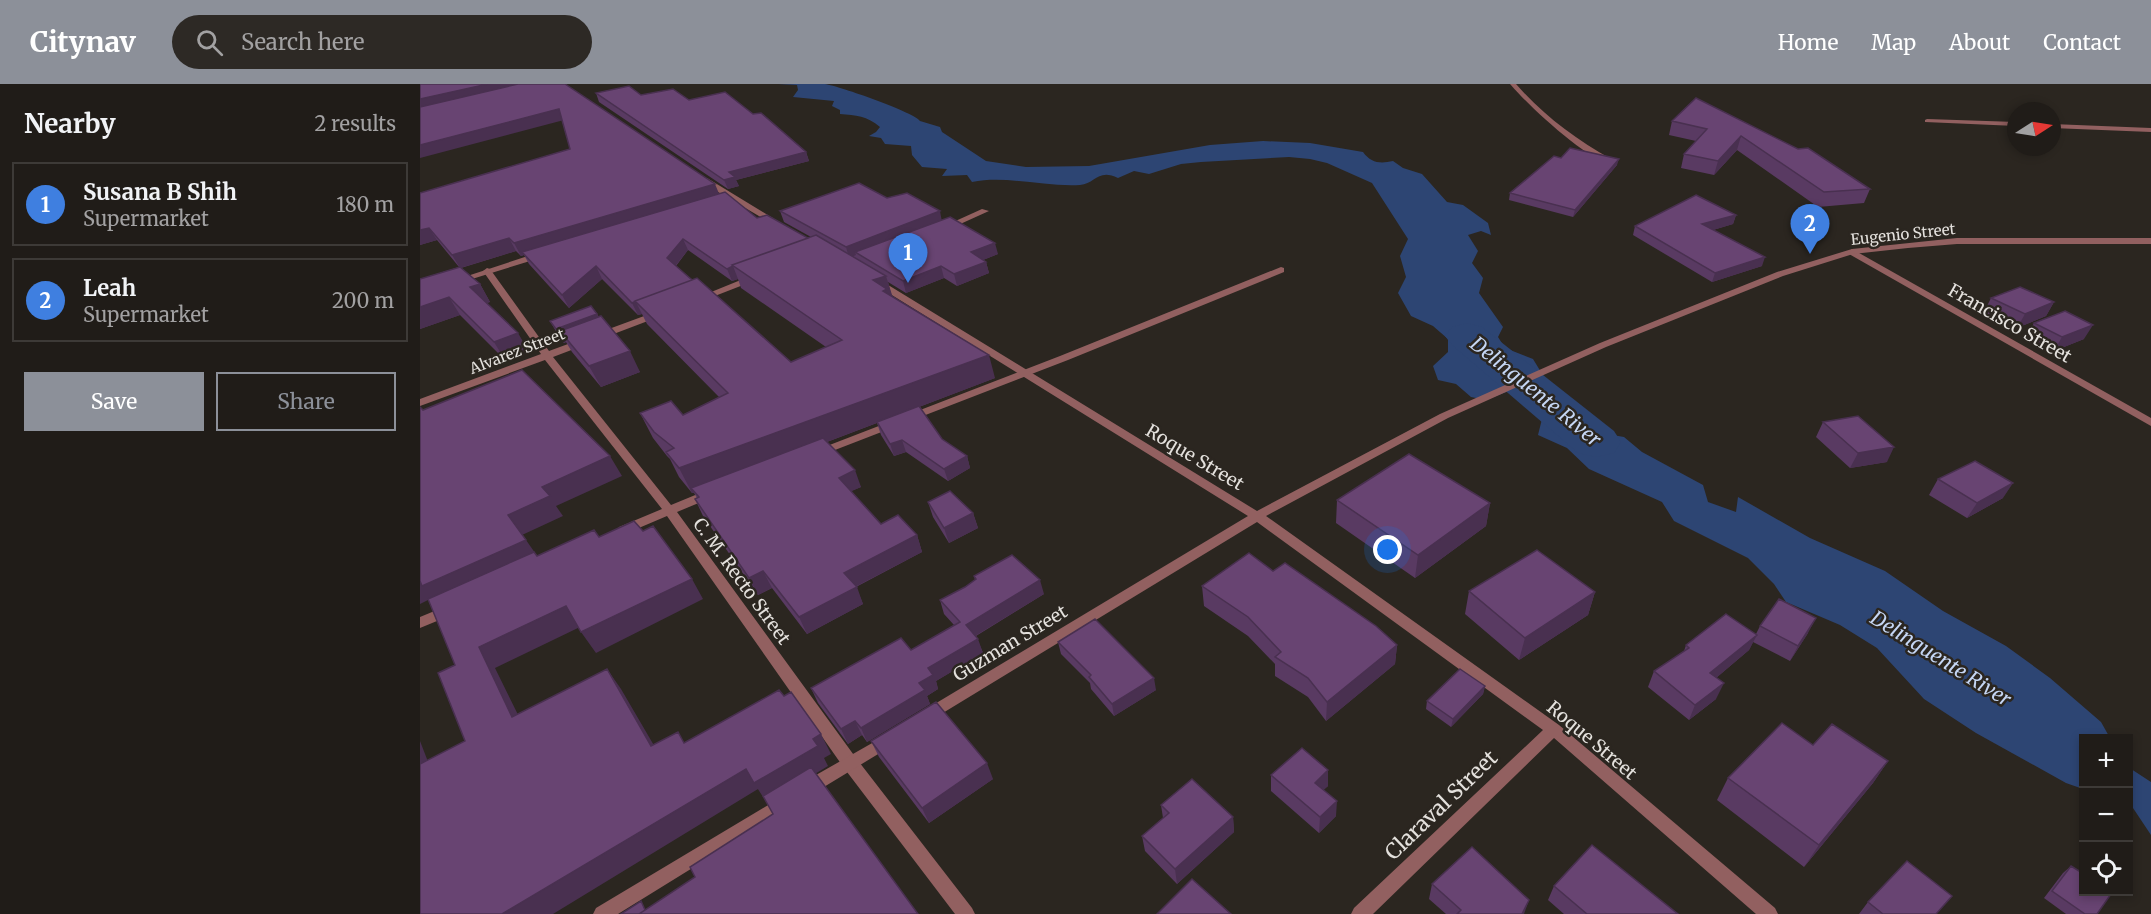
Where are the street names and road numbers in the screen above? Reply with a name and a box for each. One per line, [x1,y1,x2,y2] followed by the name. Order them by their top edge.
[1850,219,1956,249] street label: Eugenio Street
[1944,278,2076,368] street label: Francisco Street
[466,324,567,378] street label: Alvarez Street
[1142,419,1248,495] street label: Roque Street
[688,513,796,649] street label: C. M. Recto Street
[949,600,1071,686] street label: Guzman Street
[1542,696,1642,784] street label: Roque Street
[1379,744,1503,866] street label: Claraval Street

